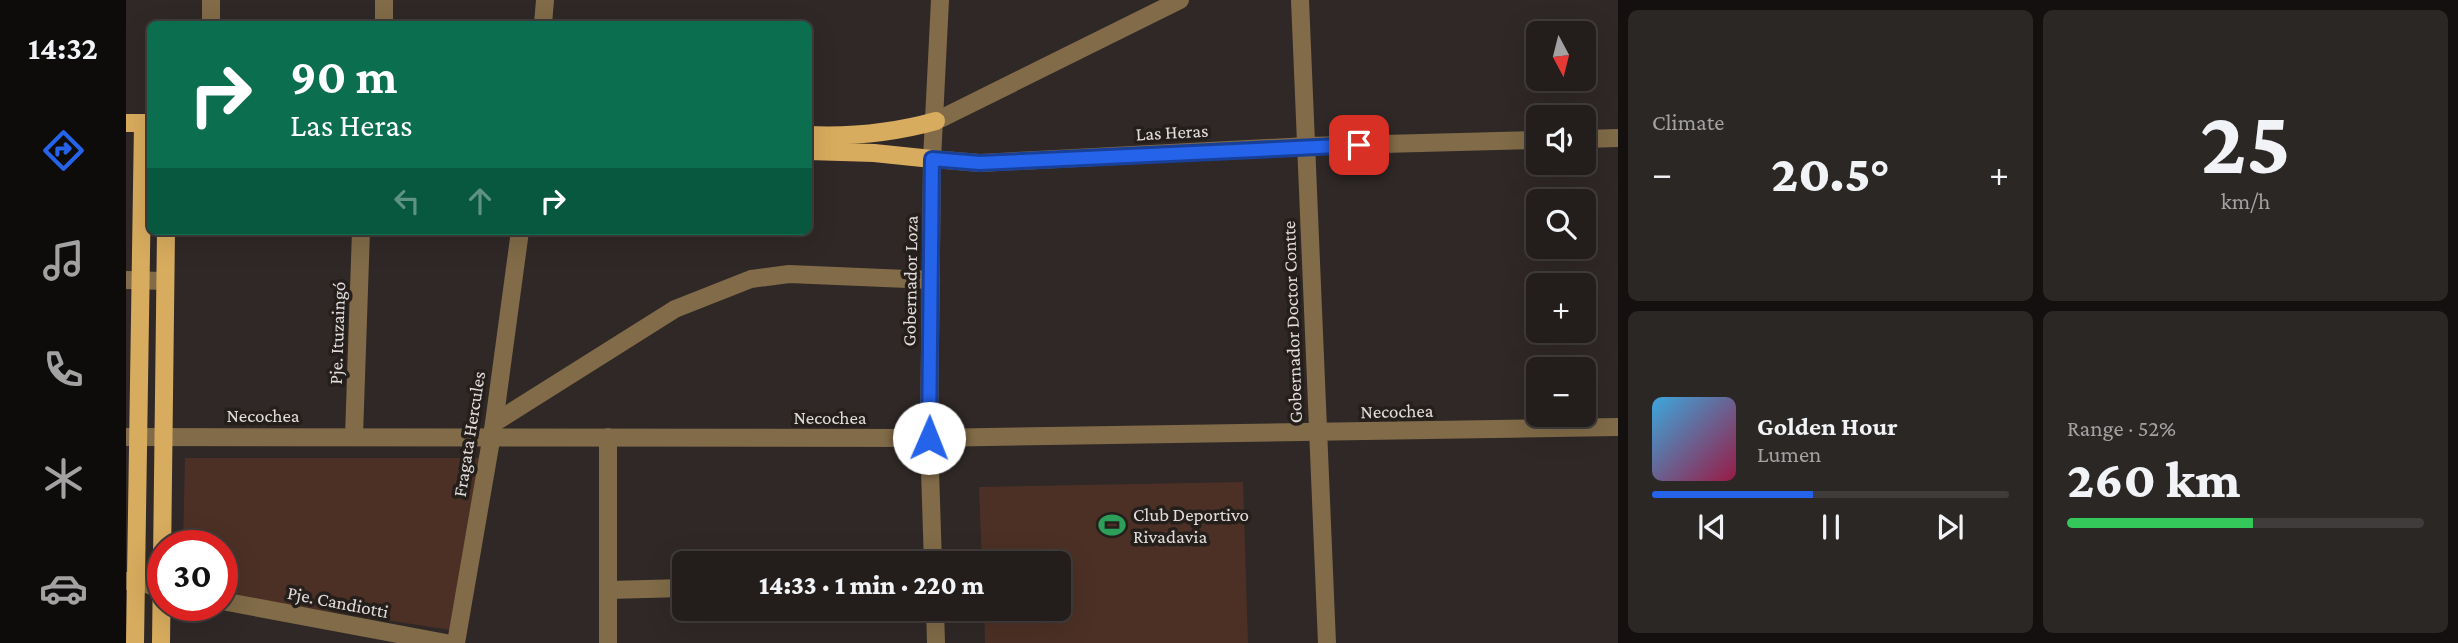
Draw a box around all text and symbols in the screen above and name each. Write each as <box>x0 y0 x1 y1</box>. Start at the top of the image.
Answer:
north arrow <box>1526 21 1596 91</box>
map controls <box>1526 21 1596 427</box>
text: 14:32 <box>28 30 98 66</box>
icon: right <box>175 49 266 140</box>
text: 90 m <box>290 49 397 104</box>
text: 25 <box>2200 91 2291 193</box>
button: sound <box>1526 105 1596 175</box>
text: Las Heras <box>290 107 413 143</box>
text: Climate <box>1652 109 1724 135</box>
pin <box>1329 115 1389 175</box>
street label: Las Heras <box>1135 120 1209 144</box>
icon: directions <box>39 126 88 175</box>
icon: arrive <box>1340 126 1378 164</box>
text: 20.5° <box>1771 144 1890 202</box>
text: − <box>1652 152 1672 194</box>
text: + <box>1989 152 2009 194</box>
icon: left <box>388 182 426 220</box>
icon: ahead <box>461 182 499 220</box>
icon: right <box>534 182 572 220</box>
text: km/h <box>2221 188 2270 214</box>
button: search <box>1526 189 1596 259</box>
street label: Gobernador Loza <box>898 215 922 347</box>
street label: Gobernador Doctor Contte <box>1278 220 1306 424</box>
icon: music <box>39 236 88 285</box>
button: + <box>1526 273 1596 343</box>
street label: Pje. Ituzaingó <box>325 281 350 385</box>
icon: phone <box>39 345 88 394</box>
button: − <box>1526 357 1596 427</box>
street label: Fragata Hercules <box>449 370 489 498</box>
street label: Necochea <box>1360 400 1434 422</box>
position arrow <box>892 401 966 475</box>
street label: Necochea <box>226 405 300 426</box>
street label: Necochea <box>793 407 867 428</box>
text: Golden Hour <box>1757 412 1898 441</box>
text: Range · 52% <box>2067 415 2176 441</box>
text: Lumen <box>1757 441 1821 467</box>
text: 260 km <box>2067 450 2240 508</box>
icon: climate <box>39 454 88 503</box>
place label: Club Deportivo Rivadavia <box>1133 504 1249 547</box>
icon: previous <box>1693 508 1731 546</box>
icon: pause <box>1812 508 1850 546</box>
icon: next <box>1931 508 1969 546</box>
sports icon: Club Deportivo Rivadavia <box>1097 510 1127 540</box>
speed limit sign: 30 <box>147 530 238 621</box>
icon: car <box>39 564 88 613</box>
text: 14:33 · 1 min · 220 m <box>759 571 984 600</box>
street label: Pje. Candiotti <box>286 582 390 623</box>

